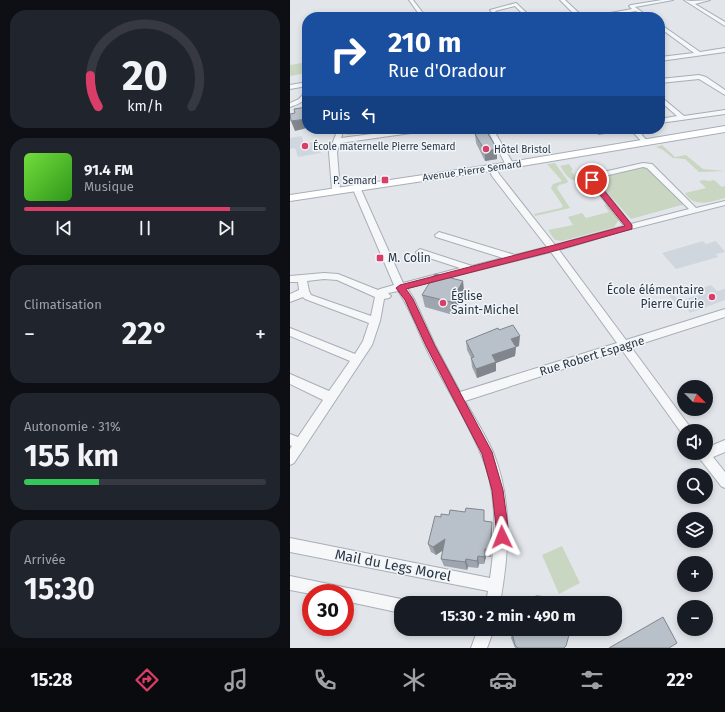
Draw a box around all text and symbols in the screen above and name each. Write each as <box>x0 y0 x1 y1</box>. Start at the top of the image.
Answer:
text: 210 m <box>388 26 462 59</box>
icon: right <box>322 28 374 80</box>
text: 20 <box>122 51 168 101</box>
text: Rue d'Oradour <box>388 60 506 82</box>
text: km/h <box>127 97 163 114</box>
icon: left <box>358 104 380 126</box>
text: Puis <box>322 106 350 124</box>
place label: École maternelle Pierre Semard <box>313 139 456 153</box>
marker: École maternelle Pierre Semard <box>300 141 310 151</box>
marker: Hôtel Bristol <box>481 144 491 154</box>
place label: Hôtel Bristol <box>494 144 551 156</box>
street label: Avenue Pierre Semard <box>422 158 522 184</box>
text: 91.4 FM <box>84 161 133 179</box>
pin <box>575 163 609 197</box>
icon: arrive <box>581 169 603 191</box>
place label: P. Semard <box>333 175 377 187</box>
marker: P. Semard <box>380 175 390 185</box>
text: Musique <box>84 179 134 194</box>
icon: previous <box>53 217 75 239</box>
icon: pause <box>134 217 156 239</box>
icon: next <box>215 217 237 239</box>
place label: M. Colin <box>388 251 431 265</box>
marker: M. Colin <box>375 253 385 263</box>
place label: École élémentaire Pierre Curie <box>607 282 704 311</box>
place label: Église Saint-Michel <box>451 288 519 317</box>
marker: École élémentaire Pierre Curie <box>707 292 717 302</box>
text: Climatisation <box>24 297 102 312</box>
marker: Église Saint-Michel <box>438 298 448 308</box>
text: 22° <box>122 316 168 352</box>
text: − <box>24 321 35 348</box>
text: + <box>255 321 266 348</box>
street label: Rue Robert Espagne <box>538 333 646 379</box>
north arrow <box>677 380 713 416</box>
map controls <box>677 380 713 636</box>
text: Autonomie · 31% <box>24 419 121 434</box>
button: sound <box>677 424 713 460</box>
text: 155 km <box>24 438 119 474</box>
button: search <box>677 468 713 504</box>
button: layers <box>677 512 713 548</box>
position arrow <box>481 516 523 558</box>
street label: Mail du Legs Morel <box>333 546 452 585</box>
text: Arrivée <box>24 552 66 567</box>
button: + <box>677 556 713 592</box>
text: 15:30 <box>24 571 95 607</box>
speed limit sign: 30 <box>302 584 354 636</box>
button: − <box>677 600 713 636</box>
text: 15:30 · 2 min · 490 m <box>440 607 576 625</box>
icon: directions <box>133 666 161 694</box>
icon: music <box>222 666 250 694</box>
icon: phone <box>311 666 339 694</box>
icon: climate <box>400 666 428 694</box>
icon: car <box>489 666 517 694</box>
icon: filters <box>578 666 606 694</box>
text: 15:28 <box>30 669 73 691</box>
text: 22° <box>667 669 695 691</box>

